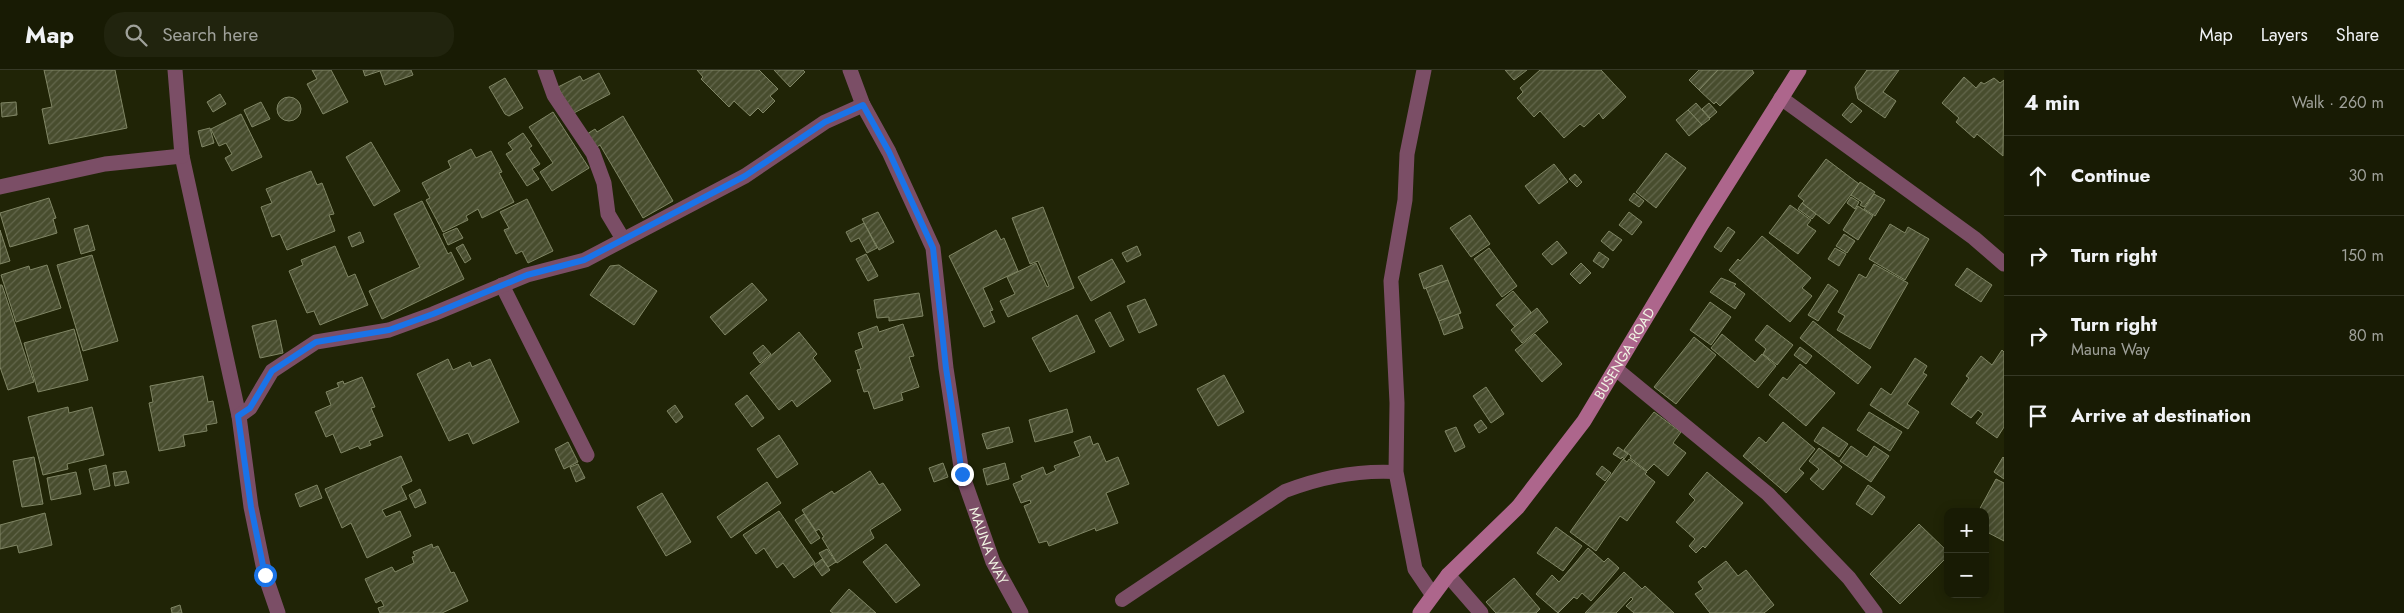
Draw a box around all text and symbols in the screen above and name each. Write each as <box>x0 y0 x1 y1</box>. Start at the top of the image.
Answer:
search box <box>104 12 454 57</box>
text: Map <box>25 17 74 52</box>
icon: search <box>122 21 150 49</box>
text: Search here <box>162 21 258 48</box>
text: Map <box>2199 22 2233 48</box>
text: Layers <box>2261 22 2308 48</box>
text: Share <box>2336 22 2379 48</box>
text: 4 min <box>2024 88 2080 118</box>
text: Walk · 260 m <box>2292 91 2384 114</box>
icon: ahead <box>2024 162 2052 190</box>
text: Continue <box>2071 162 2150 189</box>
text: 30 m <box>2348 164 2384 187</box>
icon: right <box>2024 242 2052 270</box>
text: Turn right <box>2071 242 2157 269</box>
text: 150 m <box>2341 244 2384 267</box>
street label: BUSENGA ROAD <box>1589 304 1660 403</box>
text: Turn right <box>2071 311 2157 338</box>
icon: right <box>2024 322 2052 350</box>
text: 80 m <box>2348 324 2384 347</box>
text: Mauna Way <box>2071 338 2150 361</box>
icon: arrive <box>2024 402 2052 430</box>
text: Arrive at destination <box>2071 402 2251 429</box>
route end <box>951 463 974 486</box>
street label: MAUNA WAY <box>964 504 1014 588</box>
map controls <box>1944 508 1989 598</box>
button: + <box>1944 508 1989 553</box>
button: − <box>1944 553 1989 598</box>
route start <box>254 564 277 587</box>

